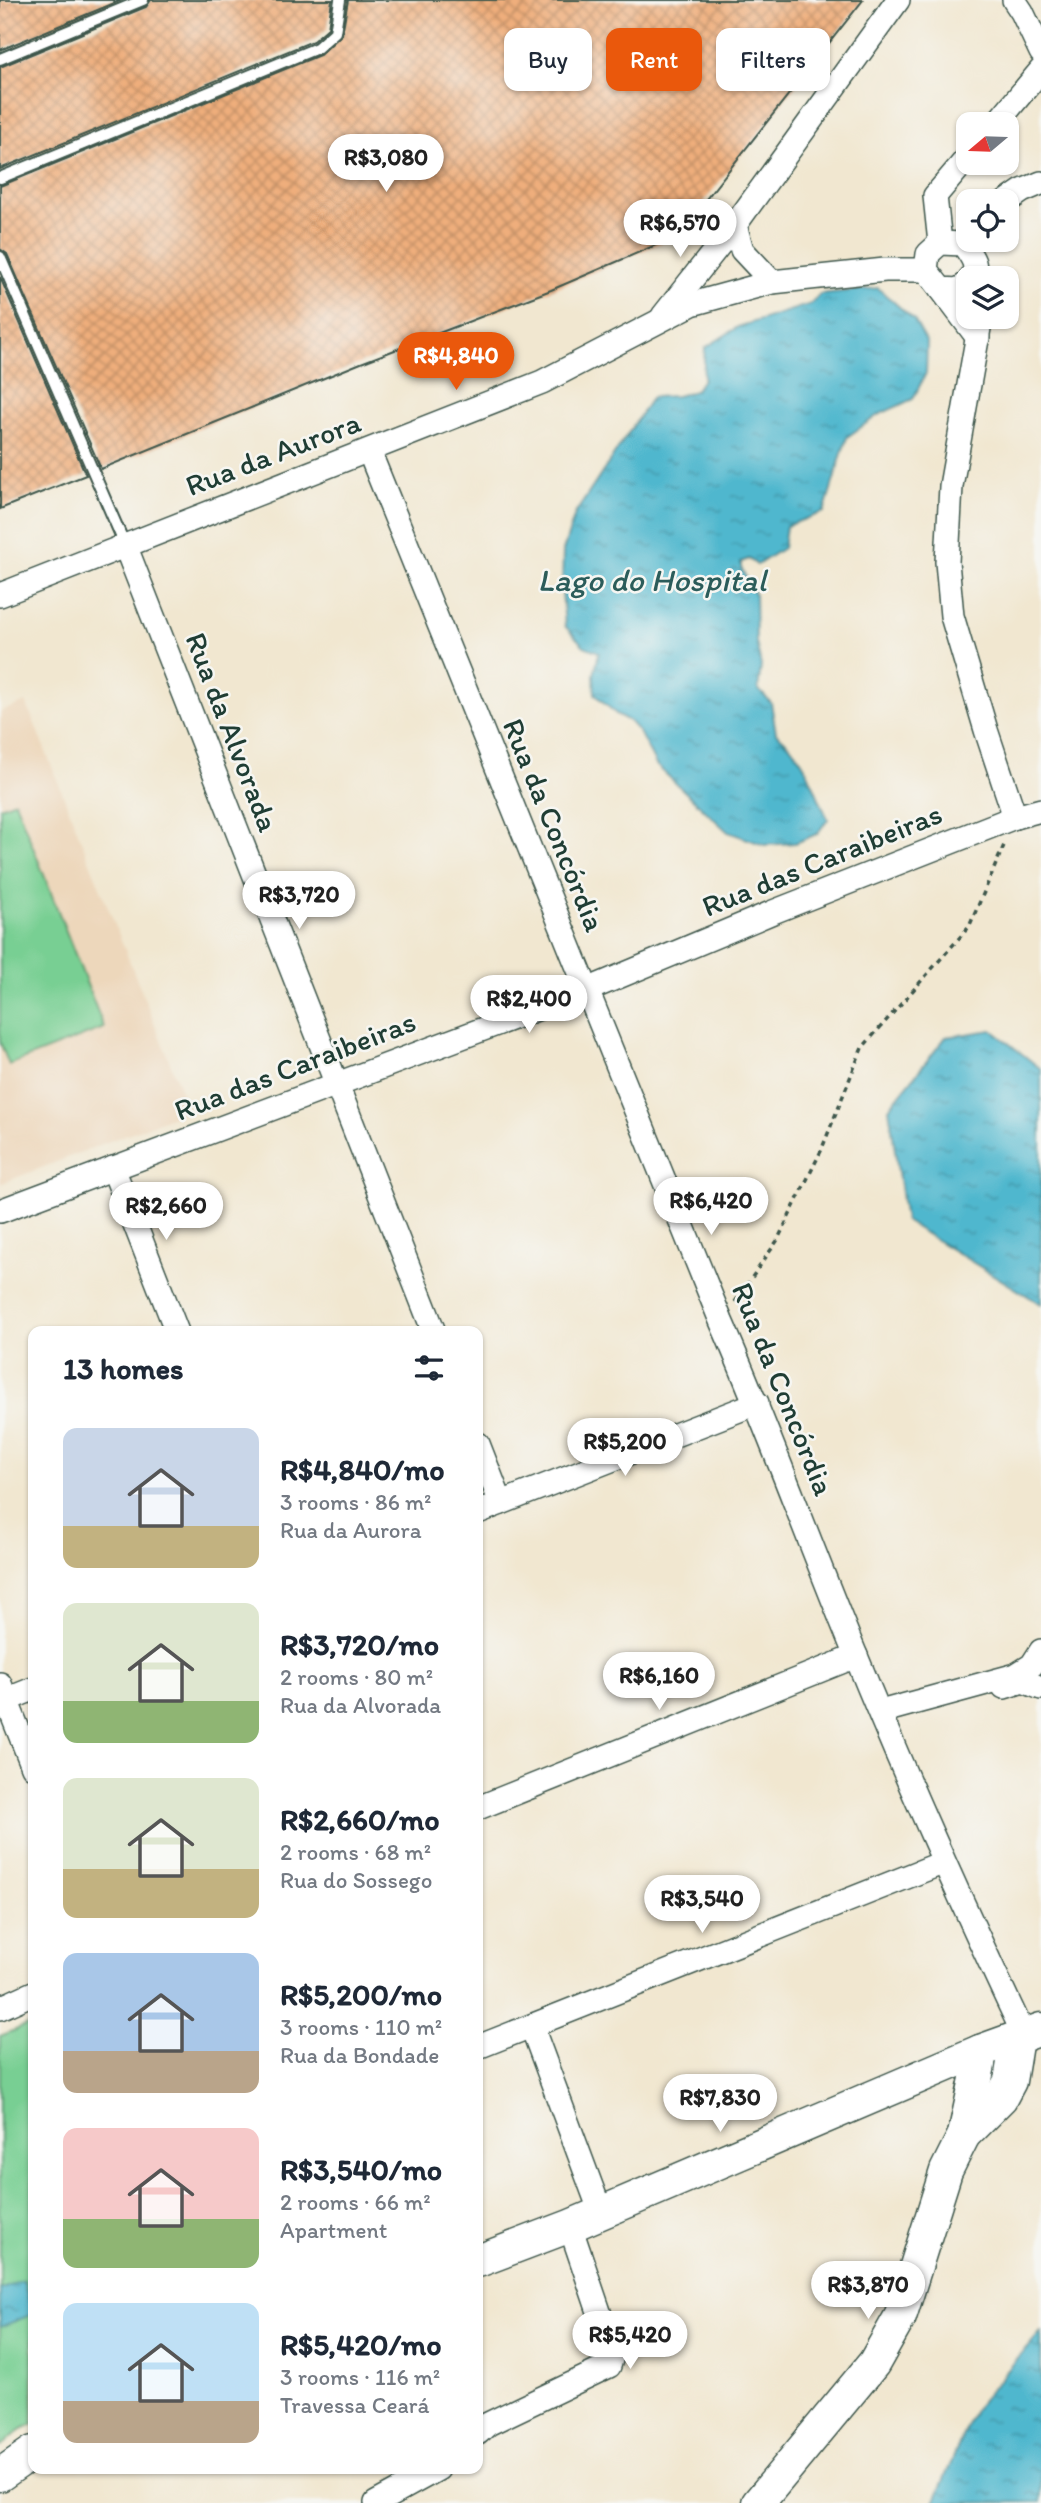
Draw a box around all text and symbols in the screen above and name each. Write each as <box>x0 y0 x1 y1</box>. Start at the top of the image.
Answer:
chip: Buy <box>504 28 592 91</box>
chip: Rent <box>606 28 702 91</box>
chip: Filters <box>716 28 830 91</box>
north arrow <box>956 112 1018 175</box>
map controls <box>956 112 1019 329</box>
pin: R$3,080 <box>321 134 451 194</box>
text: R$3,080 <box>344 143 428 171</box>
button: locate <box>956 189 1019 252</box>
pin: R$6,570 <box>615 200 745 259</box>
text: R$6,570 <box>640 208 720 236</box>
button: layers <box>956 266 1019 329</box>
pin: R$4,840 <box>391 332 521 392</box>
text: R$4,840 <box>413 341 499 369</box>
street label: Rua da Aurora <box>180 403 366 504</box>
water label: Lago do Hospital <box>538 561 768 599</box>
street label: Rua da Alvorada <box>178 627 288 837</box>
street label: Rua da Concórdia <box>495 713 614 937</box>
street label: Rua das Caraibeiras <box>696 795 947 925</box>
pin: R$3,720 <box>234 872 364 931</box>
text: R$3,720 <box>258 880 340 908</box>
pin: R$2,400 <box>464 976 594 1035</box>
text: R$2,400 <box>486 984 572 1012</box>
street label: Rua das Caraibeiras <box>169 1002 421 1129</box>
pin: R$6,420 <box>646 1178 776 1237</box>
pin: R$2,660 <box>101 1182 231 1242</box>
text: R$6,420 <box>669 1186 753 1214</box>
text: R$2,660 <box>125 1191 207 1219</box>
street label: Rua da Concórdia <box>724 1277 843 1501</box>
icon: filters <box>410 1349 448 1387</box>
text: 13 homes <box>63 1350 183 1387</box>
pin: R$5,200 <box>560 1418 690 1478</box>
text: R$5,200 <box>583 1427 667 1455</box>
text: R$4,840/mo <box>280 1451 445 1488</box>
icon: home <box>119 1456 203 1540</box>
text: 3 rooms · 86 m² <box>280 1488 432 1516</box>
text: Rua da Aurora <box>280 1516 422 1544</box>
text: R$3,720/mo <box>280 1626 439 1663</box>
icon: home <box>119 1631 203 1715</box>
pin: R$6,160 <box>594 1652 724 1712</box>
text: R$6,160 <box>619 1661 699 1689</box>
text: 2 rooms · 80 m² <box>280 1663 433 1691</box>
text: Rua da Alvorada <box>280 1691 441 1719</box>
text: R$2,660/mo <box>280 1801 440 1838</box>
icon: home <box>119 1806 203 1890</box>
text: 2 rooms · 68 m² <box>280 1838 431 1866</box>
text: Rua do Sossego <box>280 1866 432 1894</box>
pin: R$3,540 <box>637 1876 767 1935</box>
text: R$3,540 <box>660 1884 744 1912</box>
text: R$5,200/mo <box>280 1976 442 2013</box>
icon: home <box>119 1981 203 2065</box>
text: 3 rooms · 110 m² <box>280 2013 442 2041</box>
text: Rua da Bondade <box>280 2041 439 2069</box>
pin: R$7,830 <box>655 2074 785 2134</box>
text: R$7,830 <box>679 2083 761 2111</box>
text: R$3,540/mo <box>280 2151 442 2188</box>
icon: home <box>119 2156 203 2240</box>
text: 2 rooms · 66 m² <box>280 2188 431 2216</box>
text: Apartment <box>280 2216 387 2244</box>
pin: R$3,870 <box>803 2262 933 2321</box>
text: R$3,870 <box>827 2270 909 2298</box>
pin: R$5,420 <box>565 2312 695 2371</box>
text: R$5,420 <box>588 2320 672 2348</box>
text: R$5,420/mo <box>280 2326 442 2363</box>
icon: home <box>119 2331 203 2415</box>
text: 3 rooms · 116 m² <box>280 2363 440 2391</box>
text: Travessa Ceará <box>280 2391 429 2419</box>

